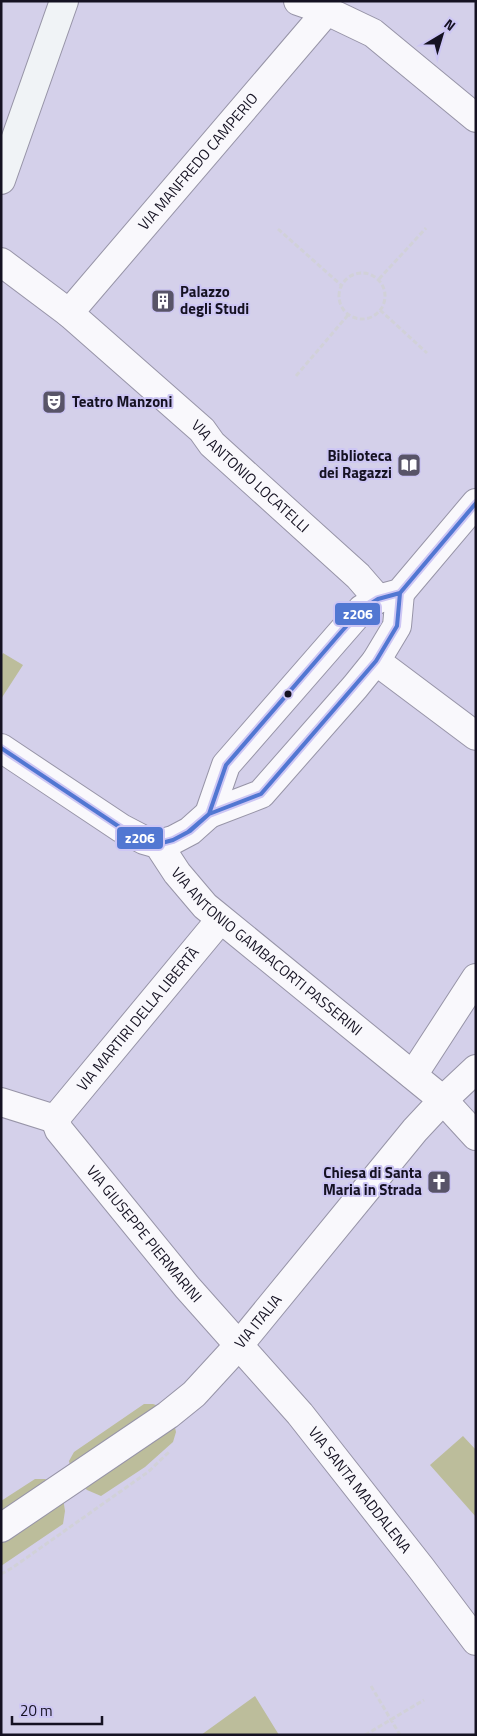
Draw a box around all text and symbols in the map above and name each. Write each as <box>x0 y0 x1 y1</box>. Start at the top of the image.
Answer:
north arrow <box>417 10 467 60</box>
text: N <box>440 13 461 36</box>
street label: VIA MANFREDO CAMPERIO <box>132 87 263 235</box>
place label: Palazzo degli Studi <box>180 280 249 320</box>
building icon: Palazzo degli Studi <box>150 288 176 314</box>
theatre icon: Teatro Manzoni <box>41 389 67 415</box>
place label: Teatro Manzoni <box>72 390 172 413</box>
street label: VIA ANTONIO LOCATELLI <box>186 414 315 538</box>
place label: Biblioteca dei Ragazzi <box>319 444 392 484</box>
library icon: Biblioteca dei Ragazzi <box>396 452 422 478</box>
line badge: z206 <box>334 602 381 626</box>
text: z206 <box>343 603 373 624</box>
unlabelled marker <box>283 689 293 699</box>
line badge: z206 <box>116 826 164 850</box>
text: z206 <box>125 827 155 848</box>
street label: VIA ANTONIO GAMBACORTI PASSERINI <box>166 862 368 1041</box>
street label: VIA MARTIRI DELLA LIBERTÀ <box>71 941 204 1096</box>
street label: VIA GIUSEPPE PIERMARINI <box>81 1160 208 1307</box>
place label: Chiesa di Santa Maria in Strada <box>323 1161 422 1201</box>
church icon: Chiesa di Santa Maria in Strada <box>426 1169 452 1195</box>
street label: VIA ITALIA <box>229 1289 287 1353</box>
street label: VIA SANTA MADDALENA <box>303 1422 417 1558</box>
scale bar <box>12 1694 102 1726</box>
text: 20 m <box>20 1699 53 1722</box>

